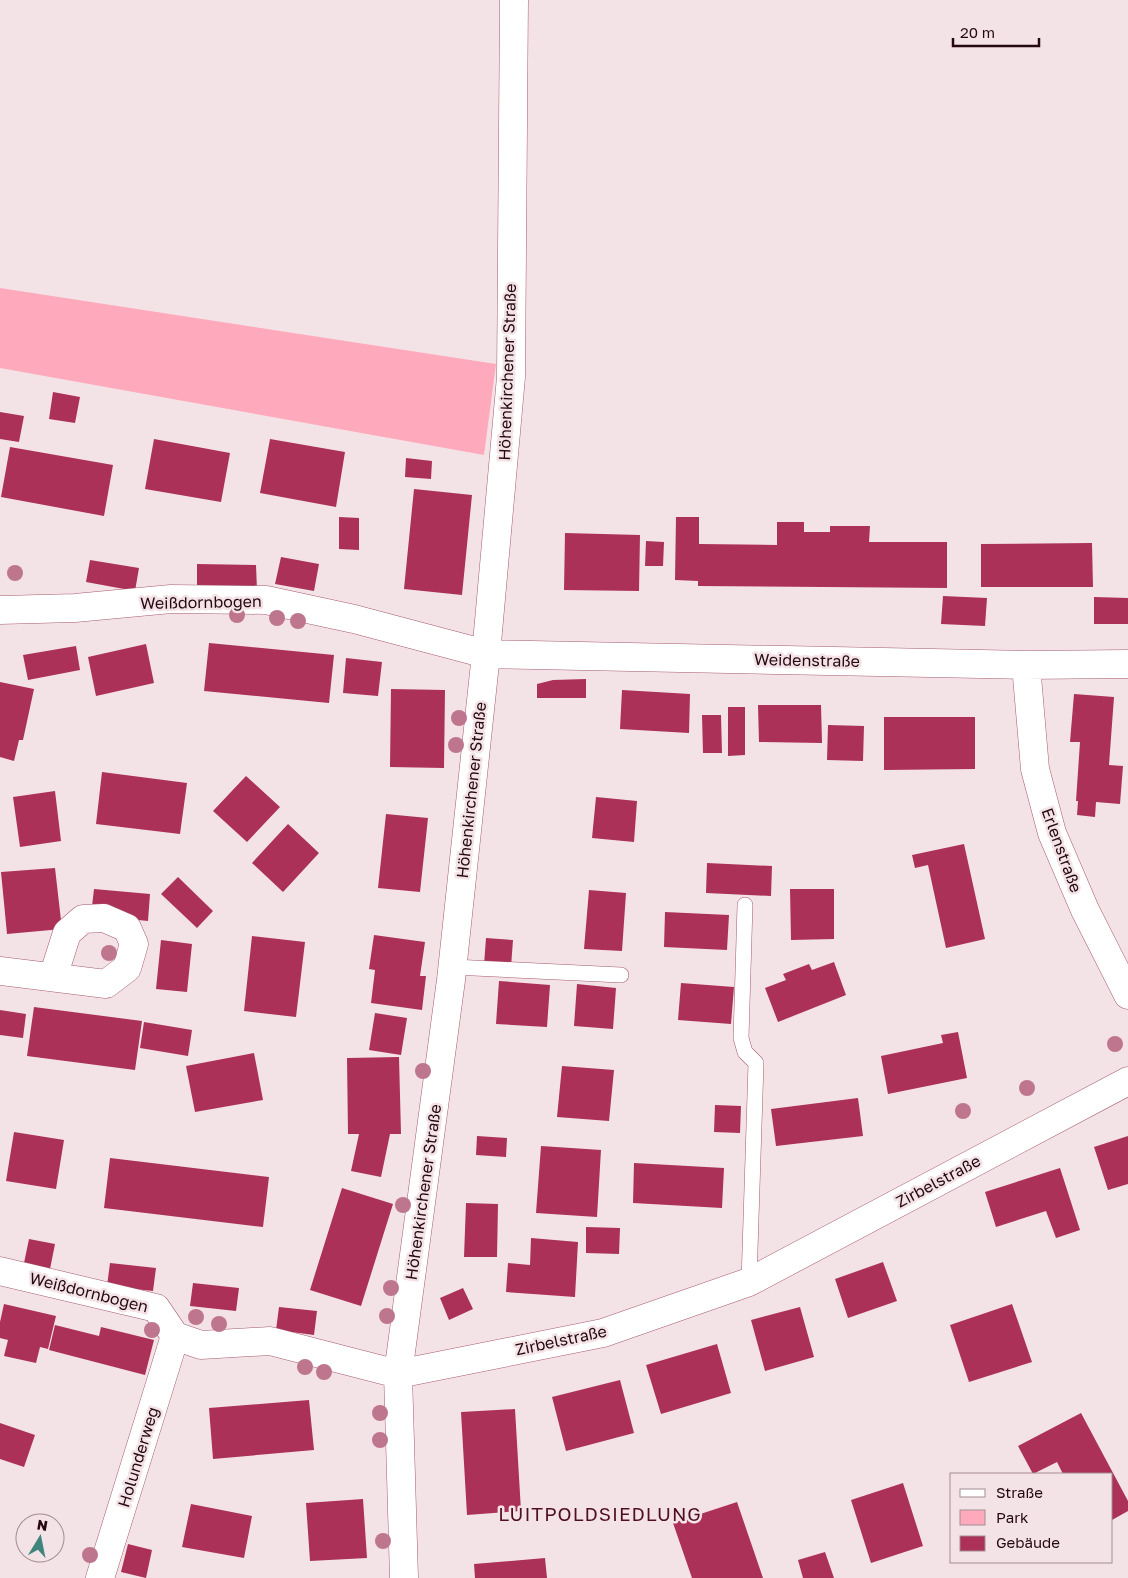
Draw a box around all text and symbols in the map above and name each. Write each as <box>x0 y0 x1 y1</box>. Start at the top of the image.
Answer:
scale bar <box>953 15 1039 47</box>
text: 20 m <box>960 23 995 41</box>
street label: Höhenkirchener Straße <box>494 283 520 461</box>
street label: Weißdornbogen <box>140 591 262 613</box>
street label: Weidenstraße <box>754 649 860 671</box>
street label: Höhenkirchener Straße <box>452 701 490 879</box>
street label: Erlenstraße <box>1037 805 1087 895</box>
street label: Höhenkirchener Straße <box>401 1103 445 1281</box>
street label: Zirbelstraße <box>892 1150 984 1212</box>
street label: Weißdornbogen <box>28 1268 150 1316</box>
street label: Zirbelstraße <box>513 1321 609 1359</box>
street label: Holunderweg <box>113 1404 163 1510</box>
legend <box>950 1473 1113 1563</box>
text: Straße <box>996 1483 1043 1501</box>
district label: LUITPOLDSIEDLUNG <box>498 1502 702 1525</box>
text: Park <box>996 1508 1029 1526</box>
north arrow <box>15 1513 65 1563</box>
text: N <box>36 1515 49 1534</box>
text: Gebäude <box>996 1533 1060 1551</box>

